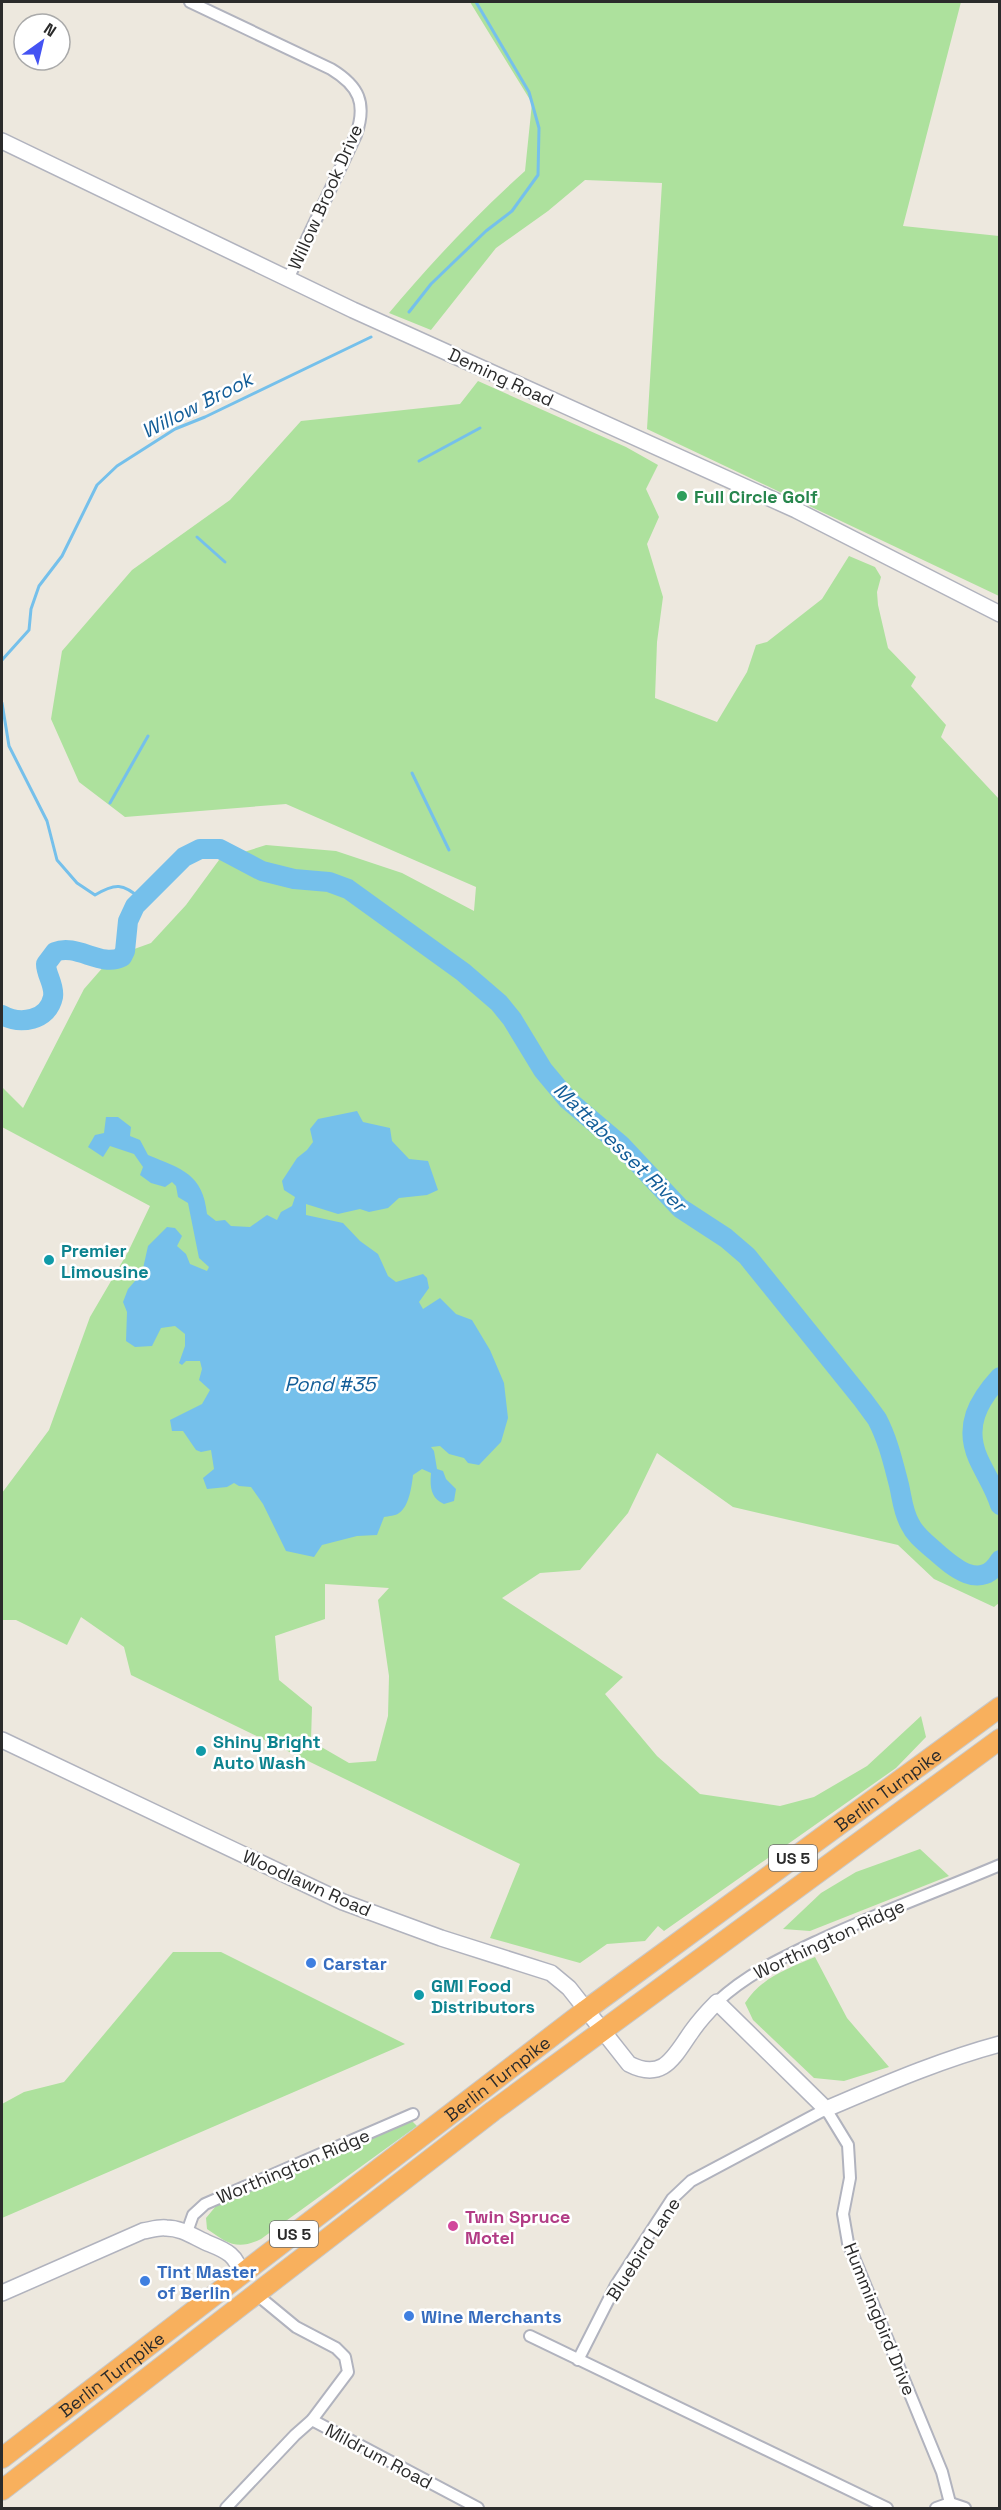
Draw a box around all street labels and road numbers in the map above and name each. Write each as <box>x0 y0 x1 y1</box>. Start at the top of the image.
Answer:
street label: Willow Brook Drive <box>283 121 367 273</box>
street label: Deming Road <box>445 343 557 411</box>
street label: Berlin Turnpike <box>830 1742 946 1836</box>
street label: Woodlawn Road <box>239 1844 375 1922</box>
road number: US 5 <box>769 1845 817 1871</box>
street label: Worthington Ridge <box>750 1894 908 1984</box>
street label: Berlin Turnpike <box>440 2030 555 2126</box>
street label: Worthington Ridge <box>213 2123 373 2209</box>
street label: Bluebird Lane <box>601 2193 685 2305</box>
road number: US 5 <box>270 2221 318 2247</box>
street label: Hummingbird Drive <box>839 2239 921 2399</box>
street label: Berlin Turnpike <box>54 2326 169 2422</box>
street label: Mildrum Road <box>321 2418 437 2494</box>

